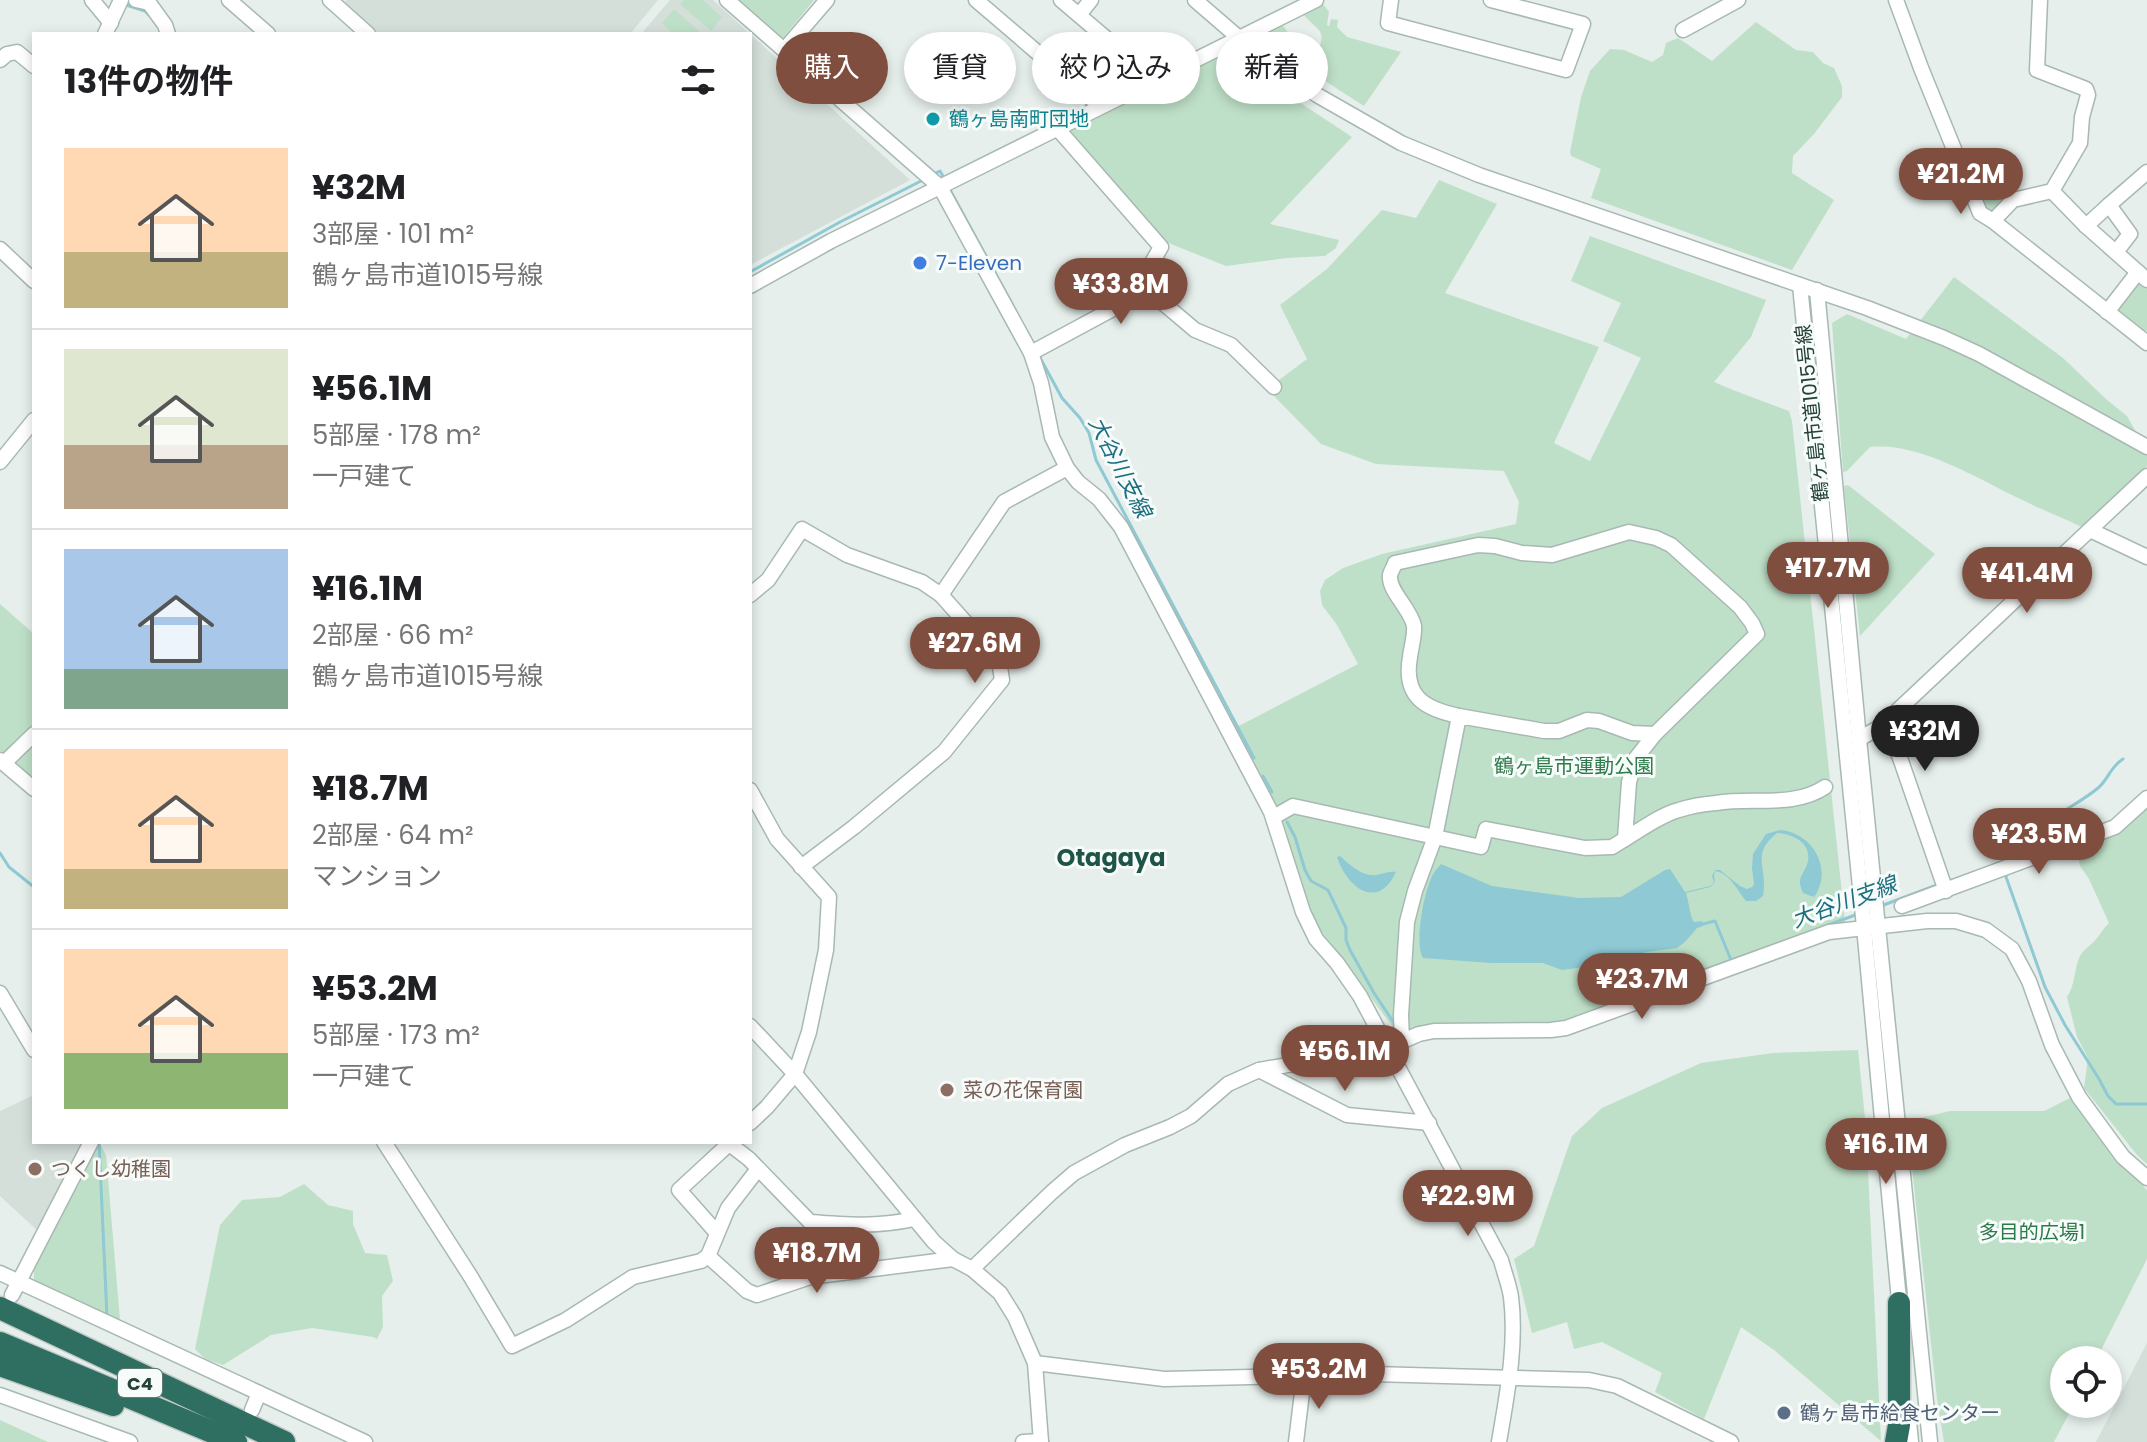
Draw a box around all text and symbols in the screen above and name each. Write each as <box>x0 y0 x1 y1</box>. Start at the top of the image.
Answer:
chip: 購入 <box>776 32 888 104</box>
chip: 賃貸 <box>904 32 1016 104</box>
chip: 絞り込み <box>1032 32 1200 104</box>
chip: 新着 <box>1216 32 1328 104</box>
text: 13件の物件 <box>64 57 233 105</box>
icon: filters <box>676 58 720 102</box>
place label: 鶴ヶ島南町団地 <box>949 105 1089 133</box>
marker: 鶴ヶ島南町団地 <box>924 110 942 128</box>
pin: ¥21.2M <box>1896 148 2026 216</box>
text: ¥21.2M <box>1917 156 2005 192</box>
text: ¥32M <box>312 163 406 211</box>
icon: home <box>128 180 224 276</box>
text: 3部屋 · 101 m² <box>312 216 474 252</box>
place label: 7-Eleven <box>936 249 1022 277</box>
marker: 7-Eleven <box>911 254 929 272</box>
text: 鶴ヶ島市道1015号線 <box>312 257 543 293</box>
pin: ¥33.8M <box>1056 258 1186 326</box>
text: ¥33.8M <box>1073 266 1169 302</box>
street label: 鶴ヶ島市道1015号線 <box>1789 323 1835 503</box>
text: ¥56.1M <box>312 364 432 412</box>
icon: home <box>128 381 224 477</box>
water label: 大谷川支線 <box>1081 411 1160 526</box>
text: 5部屋 · 178 m² <box>312 417 481 453</box>
text: 一戸建て <box>312 458 416 494</box>
pin: ¥17.7M <box>1763 542 1893 610</box>
pin: ¥41.4M <box>1962 547 2092 615</box>
text: ¥17.7M <box>1785 550 1871 586</box>
text: ¥41.4M <box>1980 555 2074 591</box>
text: ¥16.1M <box>312 564 423 612</box>
icon: home <box>128 581 224 677</box>
text: 2部屋 · 66 m² <box>312 617 474 653</box>
pin: ¥27.6M <box>910 617 1040 685</box>
text: ¥27.6M <box>928 625 1022 661</box>
text: 鶴ヶ島市道1015号線 <box>312 658 543 694</box>
pin: ¥32M <box>1878 705 1972 773</box>
text: ¥32M <box>1889 713 1961 749</box>
park label: 鶴ヶ島市運動公園 <box>1494 752 1654 780</box>
text: ¥18.7M <box>312 764 429 812</box>
icon: home <box>128 781 224 877</box>
pin: ¥23.5M <box>1974 808 2104 876</box>
text: ¥23.5M <box>1991 816 2087 852</box>
text: 2部屋 · 64 m² <box>312 817 474 853</box>
district label: Otagaya <box>1057 841 1165 874</box>
text: マンション <box>312 858 442 894</box>
water label: 大谷川支線 <box>1787 868 1904 935</box>
pin: ¥23.7M <box>1577 953 1707 1021</box>
text: ¥23.7M <box>1595 961 1689 997</box>
text: ¥53.2M <box>312 964 438 1012</box>
icon: home <box>128 981 224 1077</box>
text: 5部屋 · 173 m² <box>312 1017 480 1053</box>
pin: ¥56.1M <box>1280 1025 1410 1093</box>
text: ¥56.1M <box>1299 1033 1391 1069</box>
text: 一戸建て <box>312 1058 416 1094</box>
place label: 菜の花保育園 <box>963 1076 1083 1104</box>
marker: 菜の花保育園 <box>938 1081 956 1099</box>
pin: ¥16.1M <box>1821 1118 1951 1186</box>
text: ¥16.1M <box>1844 1126 1928 1162</box>
place label: つくし幼稚園 <box>51 1155 171 1183</box>
marker: つくし幼稚園 <box>26 1160 44 1178</box>
pin: ¥22.9M <box>1403 1170 1533 1238</box>
text: ¥22.9M <box>1421 1178 1515 1214</box>
park label: 多目的広場1 <box>1979 1218 2085 1246</box>
pin: ¥18.7M <box>752 1227 882 1295</box>
text: ¥18.7M <box>772 1235 862 1271</box>
pin: ¥53.2M <box>1254 1343 1384 1411</box>
map controls <box>2050 1346 2122 1418</box>
button: locate <box>2050 1346 2122 1418</box>
text: ¥53.2M <box>1271 1351 1367 1387</box>
road number: C4 <box>118 1369 162 1397</box>
place label: 鶴ヶ島市給食センター <box>1800 1399 2000 1427</box>
marker: 鶴ヶ島市給食センター <box>1775 1404 1793 1422</box>

